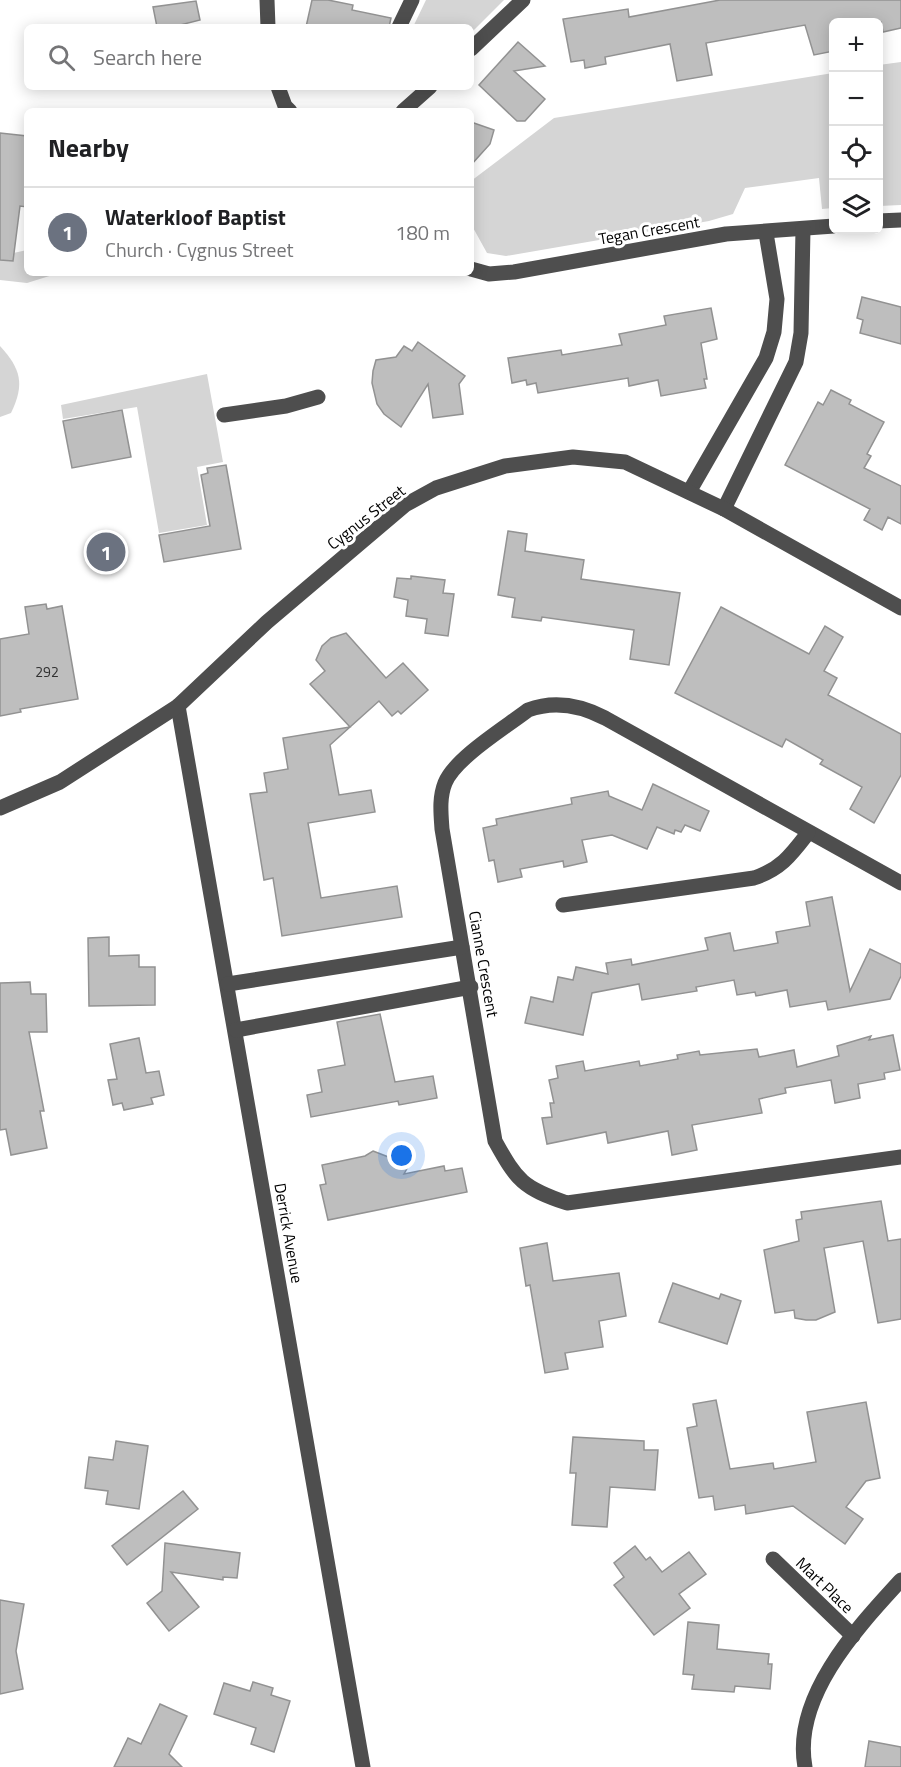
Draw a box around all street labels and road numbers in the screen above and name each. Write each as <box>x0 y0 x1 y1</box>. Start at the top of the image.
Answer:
street label: Tegan Crescent <box>597 209 702 251</box>
street label: Cygnus Street <box>322 479 411 555</box>
street label: Cianne Crescent <box>463 909 505 1019</box>
street label: Derrick Avenue <box>268 1181 310 1285</box>
street label: Mart Place <box>791 1551 859 1619</box>

